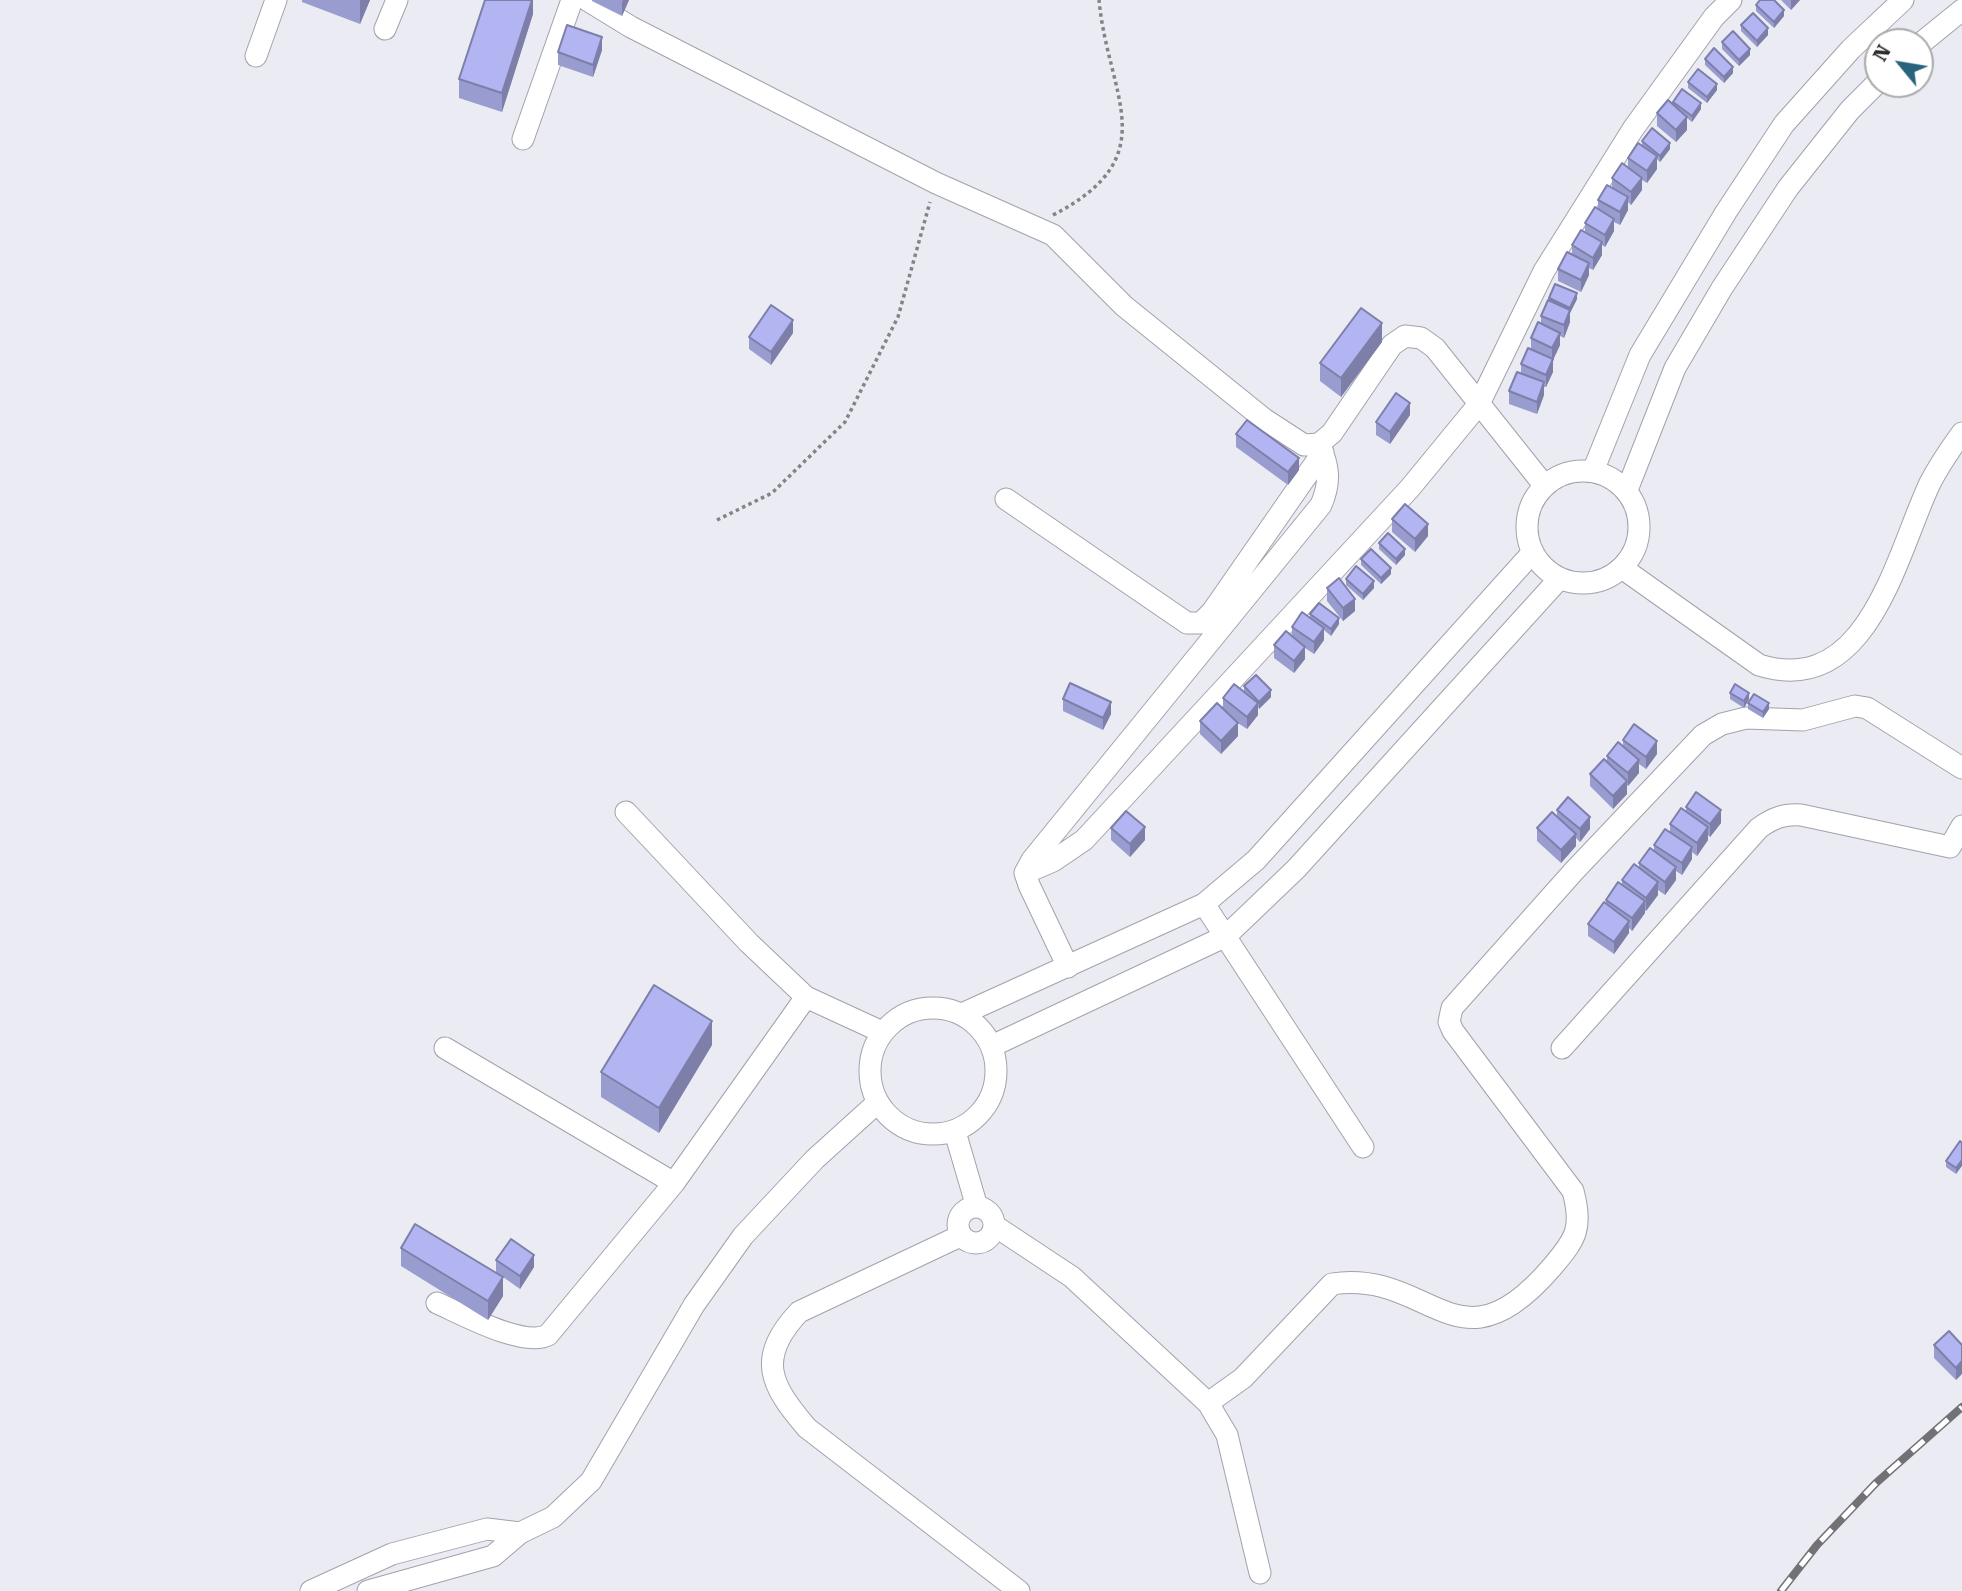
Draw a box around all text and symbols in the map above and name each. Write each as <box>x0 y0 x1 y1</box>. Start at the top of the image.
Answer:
north arrow <box>1864 28 1934 98</box>
text: N <box>1868 41 1896 65</box>

